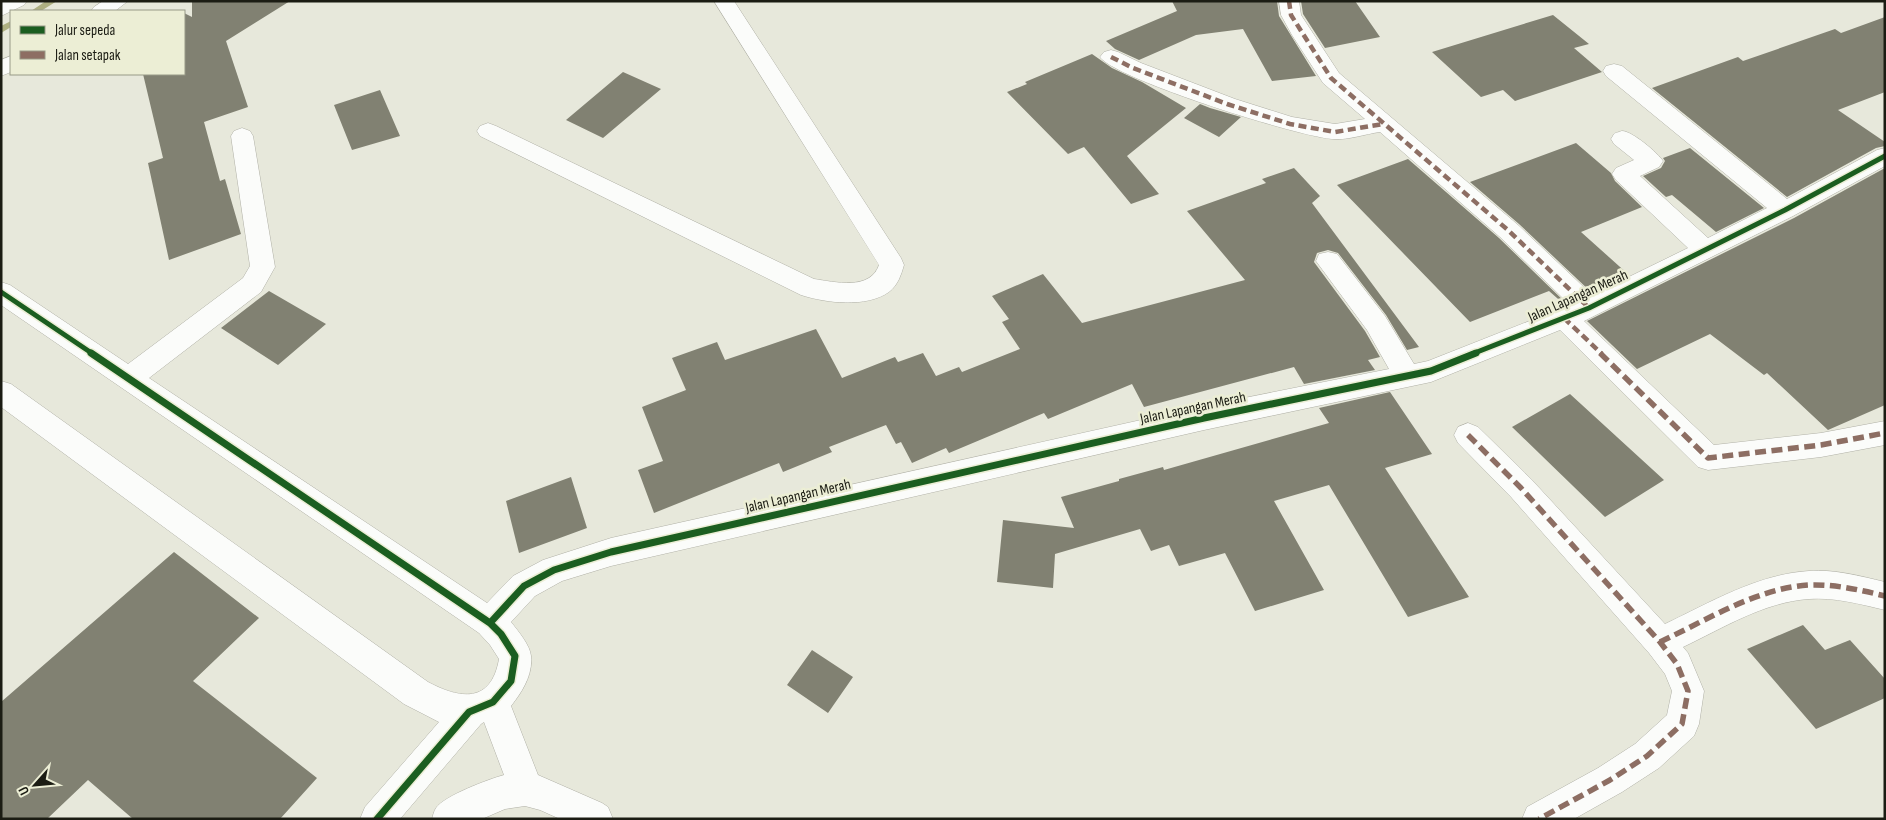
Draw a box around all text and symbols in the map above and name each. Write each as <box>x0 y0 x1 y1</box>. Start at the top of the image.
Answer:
legend <box>10 10 185 75</box>
text: Jalur sepeda <box>54 21 116 40</box>
text: Jalan setapak <box>54 46 121 65</box>
street label: Jalan Lapangan Merah <box>1524 265 1631 327</box>
street label: Jalan Lapangan Merah <box>1137 388 1248 429</box>
street label: Jalan Lapangan Merah <box>743 475 853 518</box>
north arrow <box>10 760 60 810</box>
text: U <box>15 784 33 798</box>

